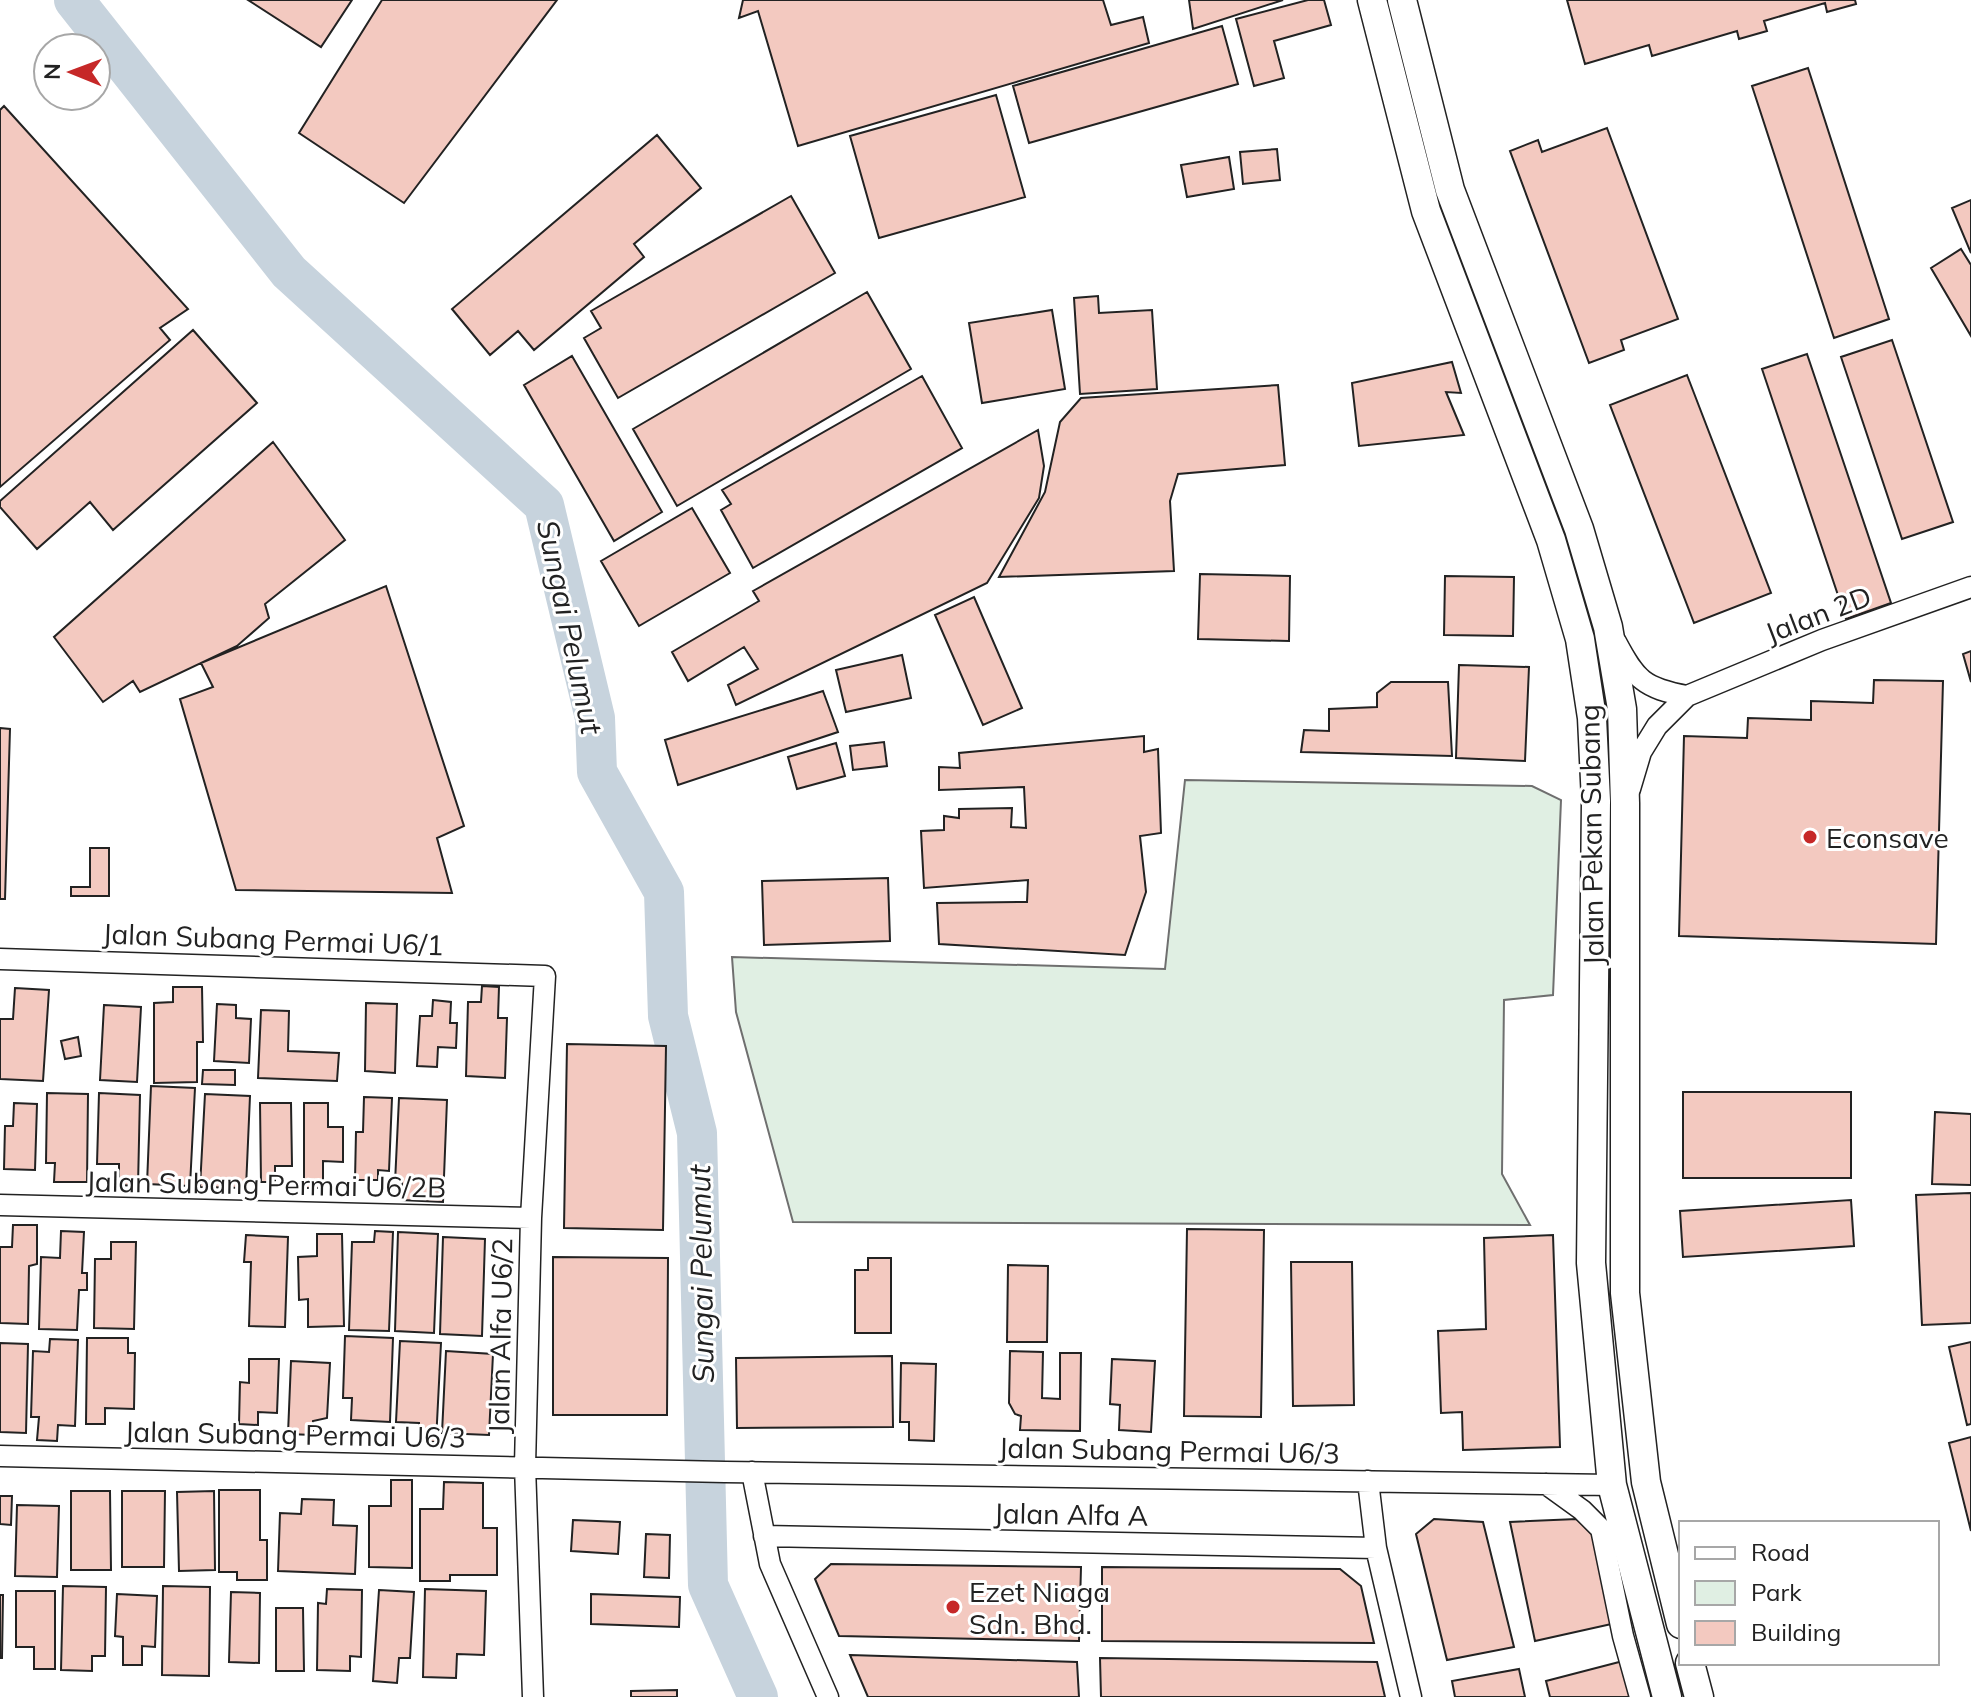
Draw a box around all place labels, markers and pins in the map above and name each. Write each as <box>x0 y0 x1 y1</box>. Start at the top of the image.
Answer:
place label: Econsave <box>1826 820 1949 855</box>
marker: Econsave <box>1801 828 1819 846</box>
place label: Ezet Niaga Sdn. Bhd. <box>969 1574 1110 1641</box>
marker: Ezet Niaga Sdn. Bhd. <box>944 1598 962 1616</box>

